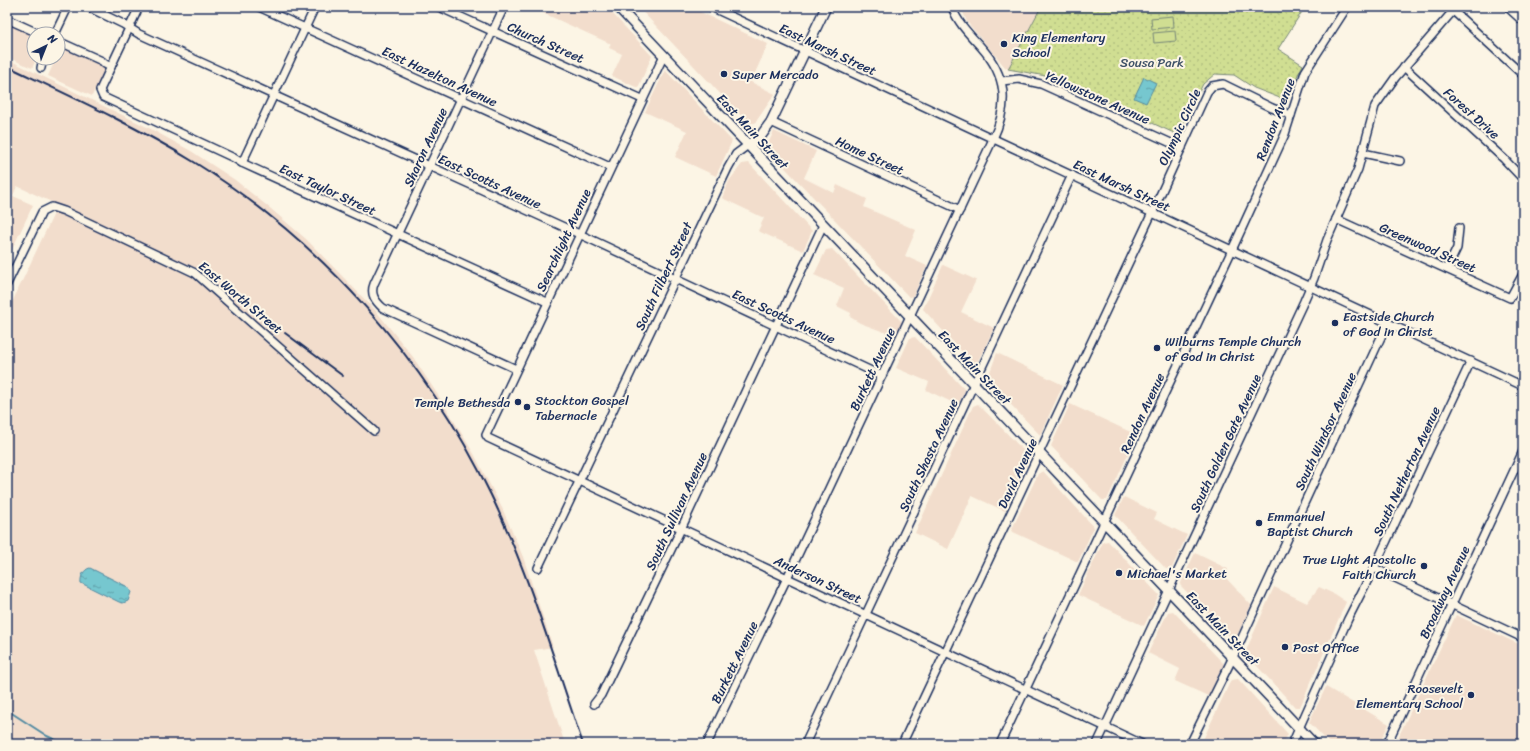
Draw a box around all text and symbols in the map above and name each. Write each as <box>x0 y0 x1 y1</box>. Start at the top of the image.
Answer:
street label: Church Street <box>504 15 588 70</box>
street label: East Marsh Street <box>775 17 881 82</box>
north arrow <box>26 26 66 66</box>
place label: King Elementary School <box>1012 26 1105 64</box>
text: N <box>42 29 62 49</box>
marker: King Elementary School <box>999 39 1009 49</box>
street label: East Hazelton Avenue <box>378 40 502 113</box>
park label: Sousa Park <box>1120 51 1184 74</box>
place label: Super Mercado <box>732 63 819 86</box>
street label: Yellowstone Avenue <box>1042 64 1154 131</box>
marker: Super Mercado <box>719 69 729 79</box>
street label: Rendon Avenue <box>1249 74 1302 164</box>
street label: Forest Drive <box>1438 81 1505 145</box>
street label: Olympic Circle <box>1152 85 1207 170</box>
street label: East Main Street <box>711 88 795 175</box>
street label: Sharon Avenue <box>397 103 454 191</box>
street label: Home Street <box>832 129 908 182</box>
street label: East Scotts Avenue <box>434 147 546 216</box>
street label: East Marsh Street <box>1069 153 1175 218</box>
street label: East Taylor Street <box>276 157 380 222</box>
street label: Searchlight Avenue <box>530 185 597 295</box>
street label: Greenwood Street <box>1376 216 1480 279</box>
street label: South Filbert Street <box>628 217 699 334</box>
street label: East Worth Street <box>193 255 288 340</box>
street label: East Scotts Avenue <box>728 282 840 351</box>
place label: Eastside Church of God in Christ <box>1343 305 1435 343</box>
marker: Eastside Church of God in Christ <box>1330 318 1340 328</box>
street label: Burkett Avenue <box>843 323 902 415</box>
street label: East Main Street <box>932 324 1017 411</box>
place label: Wilburns Temple Church of God in Christ <box>1165 330 1302 368</box>
marker: Wilburns Temple Church of God in Christ <box>1152 343 1162 353</box>
street label: South Windsor Avenue <box>1288 368 1363 494</box>
street label: Rendon Avenue <box>1114 369 1171 457</box>
street label: South Golden Gate Avenue <box>1183 370 1268 516</box>
place label: Stockton Gospel Tabernacle <box>535 389 629 427</box>
place label: Temple Bethesda <box>414 391 510 414</box>
street label: South Shasta Avenue <box>892 395 965 516</box>
marker: Temple Bethesda <box>513 397 523 407</box>
marker: Stockton Gospel Tabernacle <box>522 402 532 412</box>
street label: South Netherton Avenue <box>1366 402 1447 540</box>
street label: David Avenue <box>991 434 1044 512</box>
street label: South Sullivan Avenue <box>639 448 714 574</box>
place label: Emmanuel Baptist Church <box>1267 505 1353 543</box>
marker: Emmanuel Baptist Church <box>1254 518 1264 528</box>
street label: Broadway Avenue <box>1413 542 1476 643</box>
place label: True Light Apostolic Faith Church <box>1302 548 1417 586</box>
street label: Anderson Street <box>769 549 866 610</box>
marker: True Light Apostolic Faith Church <box>1419 561 1429 571</box>
place label: Michael's Market <box>1127 562 1227 585</box>
marker: Michael's Market <box>1114 568 1124 578</box>
street label: East Main Street <box>1180 585 1265 672</box>
street label: Burkett Avenue <box>704 617 765 708</box>
place label: Post Office <box>1293 636 1360 659</box>
marker: Post Office <box>1280 642 1290 652</box>
place label: Roosevelt Elementary School <box>1356 677 1463 715</box>
marker: Roosevelt Elementary School <box>1466 690 1476 700</box>

